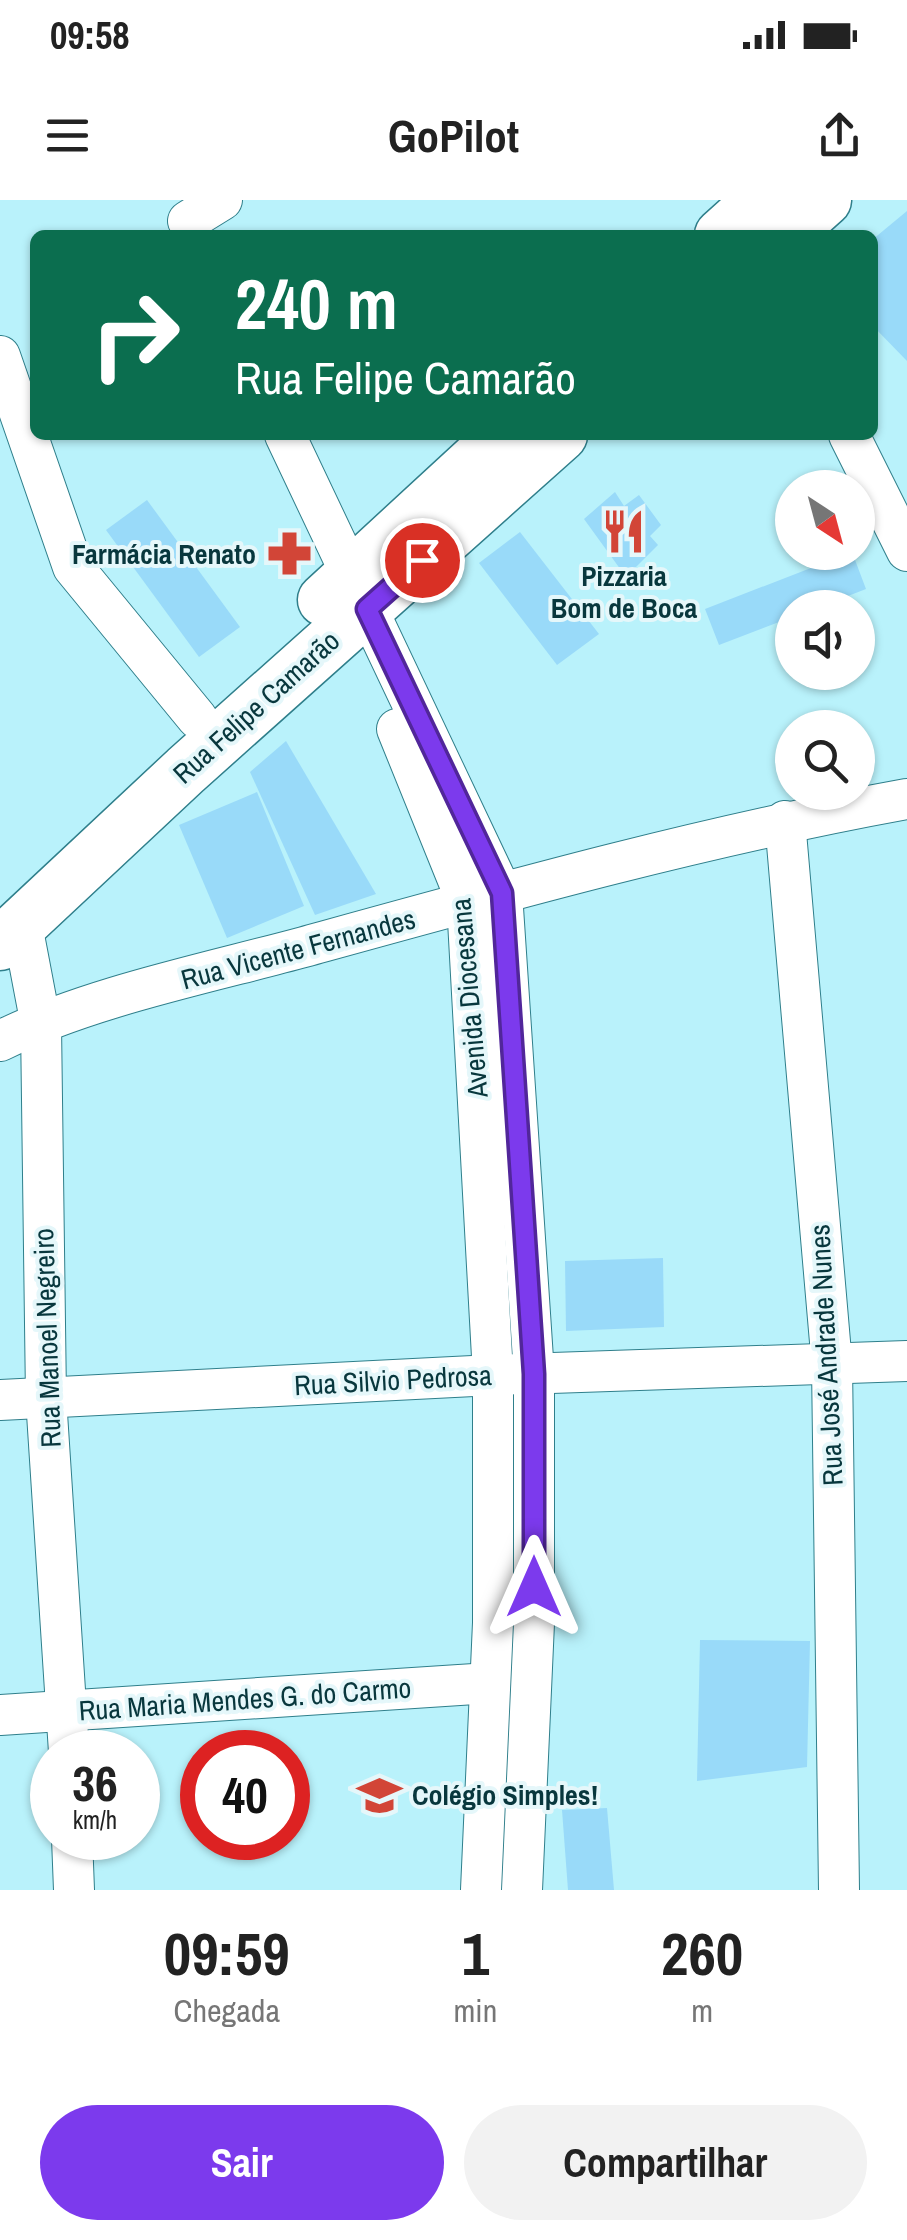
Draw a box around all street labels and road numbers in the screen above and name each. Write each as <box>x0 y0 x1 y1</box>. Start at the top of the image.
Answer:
street label: Rua Felipe Camarão <box>165 622 347 792</box>
street label: Avenida Diocesana <box>441 896 497 1100</box>
street label: Rua Vicente Fernandes <box>177 899 419 999</box>
street label: Rua José Andrade Nunes <box>800 1223 852 1487</box>
street label: Rua Manoel Negreiro <box>24 1228 70 1448</box>
street label: Rua Silvio Pedrosa <box>293 1356 493 1404</box>
street label: Rua Maria Mendes G. do Carmo <box>78 1668 412 1730</box>

